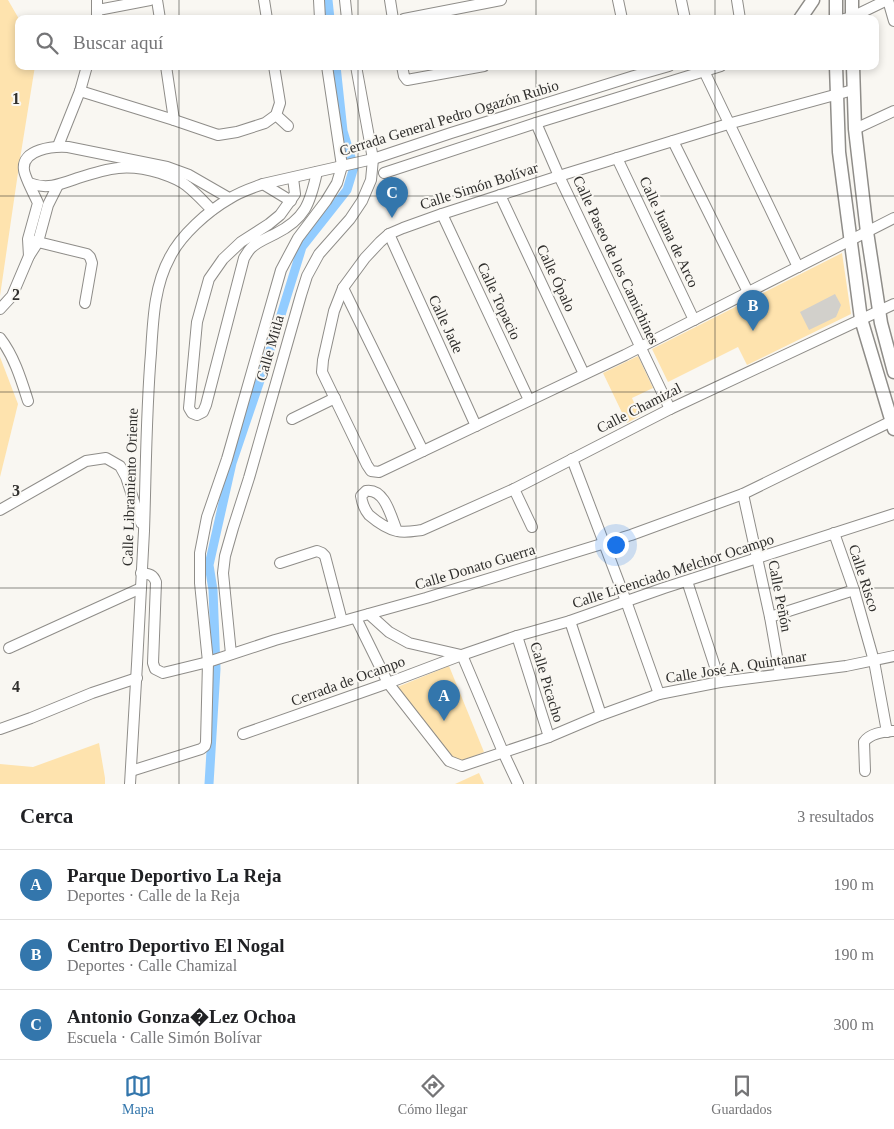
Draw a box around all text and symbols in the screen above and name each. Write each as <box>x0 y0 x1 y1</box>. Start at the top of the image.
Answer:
search box <box>15 15 879 70</box>
icon: search <box>33 29 61 57</box>
text: Buscar aquí <box>73 32 163 53</box>
street label: Cerrada General Pedro Ogazón Rubio <box>338 77 560 159</box>
text: 1 <box>12 90 20 107</box>
street label: Calle Simón Bolívar <box>418 159 540 213</box>
street label: Calle Paseo de los Camichines <box>570 173 662 347</box>
street label: Calle Juana de Arco <box>636 174 702 290</box>
pin: C <box>376 177 408 218</box>
street label: Calle Ópalo <box>534 242 578 314</box>
street label: Calle Topacio <box>474 260 524 342</box>
text: 2 <box>12 286 20 303</box>
pin: B <box>737 290 769 331</box>
street label: Calle Jade <box>426 292 467 356</box>
street label: Calle Mitla <box>253 313 287 383</box>
street label: Calle Chamizal <box>594 380 684 436</box>
street label: Calle Libramiento Oriente <box>119 407 141 566</box>
text: 3 <box>12 482 20 499</box>
street label: Calle Licenciado Melchor Ocampo <box>570 531 776 611</box>
your location <box>603 532 629 558</box>
street label: Calle Donato Guerra <box>413 541 537 593</box>
street label: Calle Risco <box>846 542 882 614</box>
street label: Calle Peñón <box>765 559 795 634</box>
street label: Calle Picacho <box>527 640 567 724</box>
street label: Calle José A. Quintanar <box>664 648 808 686</box>
street label: Cerrada de Ocampo <box>289 653 407 709</box>
text: 4 <box>12 678 20 695</box>
pin: A <box>428 680 460 721</box>
text: Cerca <box>20 804 73 828</box>
text: 3 resultados <box>797 808 874 825</box>
text: Parque Deportivo La Reja <box>67 865 281 886</box>
text: A <box>30 876 42 893</box>
text: 190 m <box>834 876 874 893</box>
text: Deportes · Calle de la Reja <box>67 887 240 904</box>
text: Centro Deportivo El Nogal <box>67 935 285 956</box>
text: B <box>31 946 41 963</box>
text: 190 m <box>834 946 874 963</box>
text: Deportes · Calle Chamizal <box>67 957 237 974</box>
text: Antonio Gonza�Lez Ochoa <box>67 1006 296 1027</box>
text: C <box>30 1016 42 1033</box>
text: 300 m <box>834 1016 874 1033</box>
text: Escuela · Calle Simón Bolívar <box>67 1029 262 1046</box>
tab: Mapa <box>122 1072 154 1118</box>
tab: Cómo llegar <box>398 1072 467 1118</box>
tab: Guardados <box>711 1072 772 1118</box>

